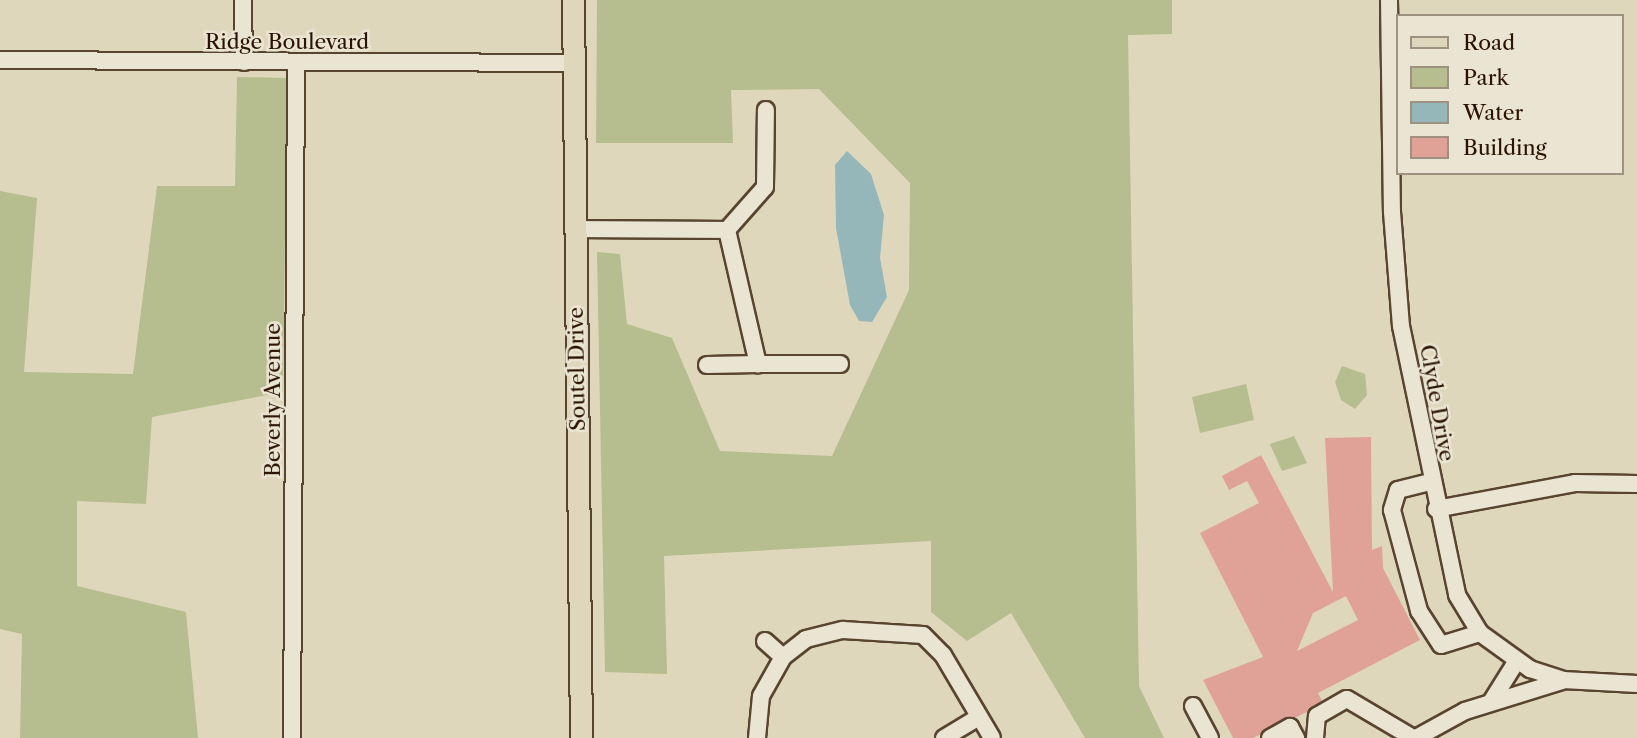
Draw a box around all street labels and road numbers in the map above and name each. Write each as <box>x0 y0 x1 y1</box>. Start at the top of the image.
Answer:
street label: Ridge Boulevard <box>205 29 369 55</box>
street label: Soutel Drive <box>563 307 591 431</box>
street label: Beverly Avenue <box>260 322 286 478</box>
street label: Clyde Drive <box>1414 343 1460 463</box>

